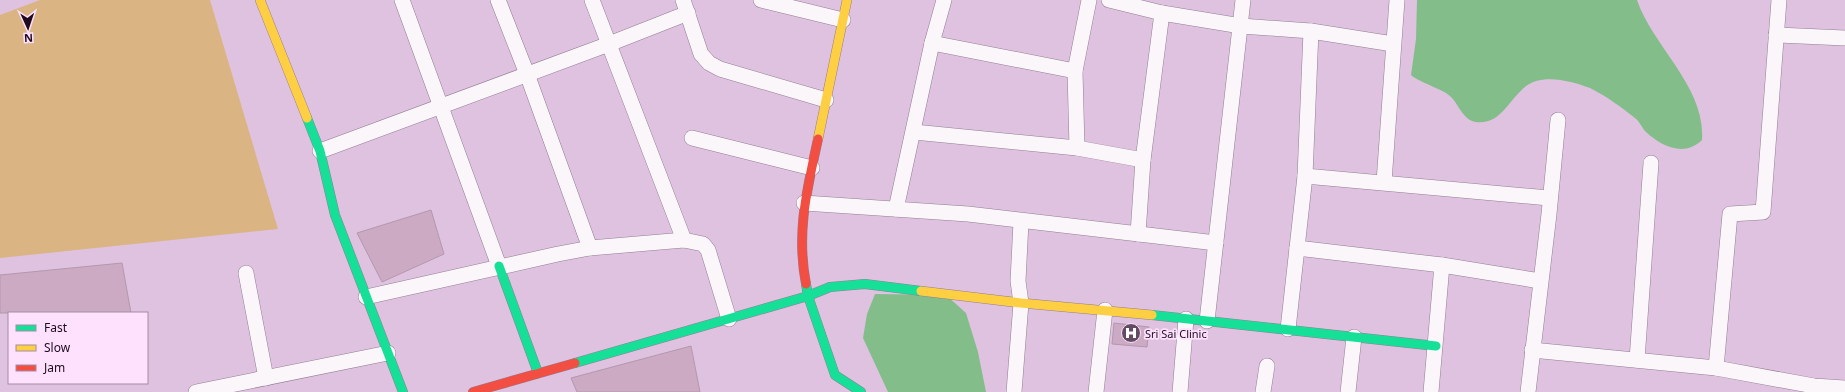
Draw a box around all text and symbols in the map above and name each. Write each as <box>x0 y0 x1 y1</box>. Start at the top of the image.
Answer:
north arrow <box>8 8 48 48</box>
text: N <box>24 31 33 46</box>
legend <box>8 312 148 384</box>
text: Fast <box>44 319 68 336</box>
hospital icon: Sri Sai Clinic <box>1120 322 1142 344</box>
place label: Sri Sai Clinic <box>1145 326 1207 341</box>
text: Slow <box>44 339 71 356</box>
text: Jam <box>43 359 65 376</box>

